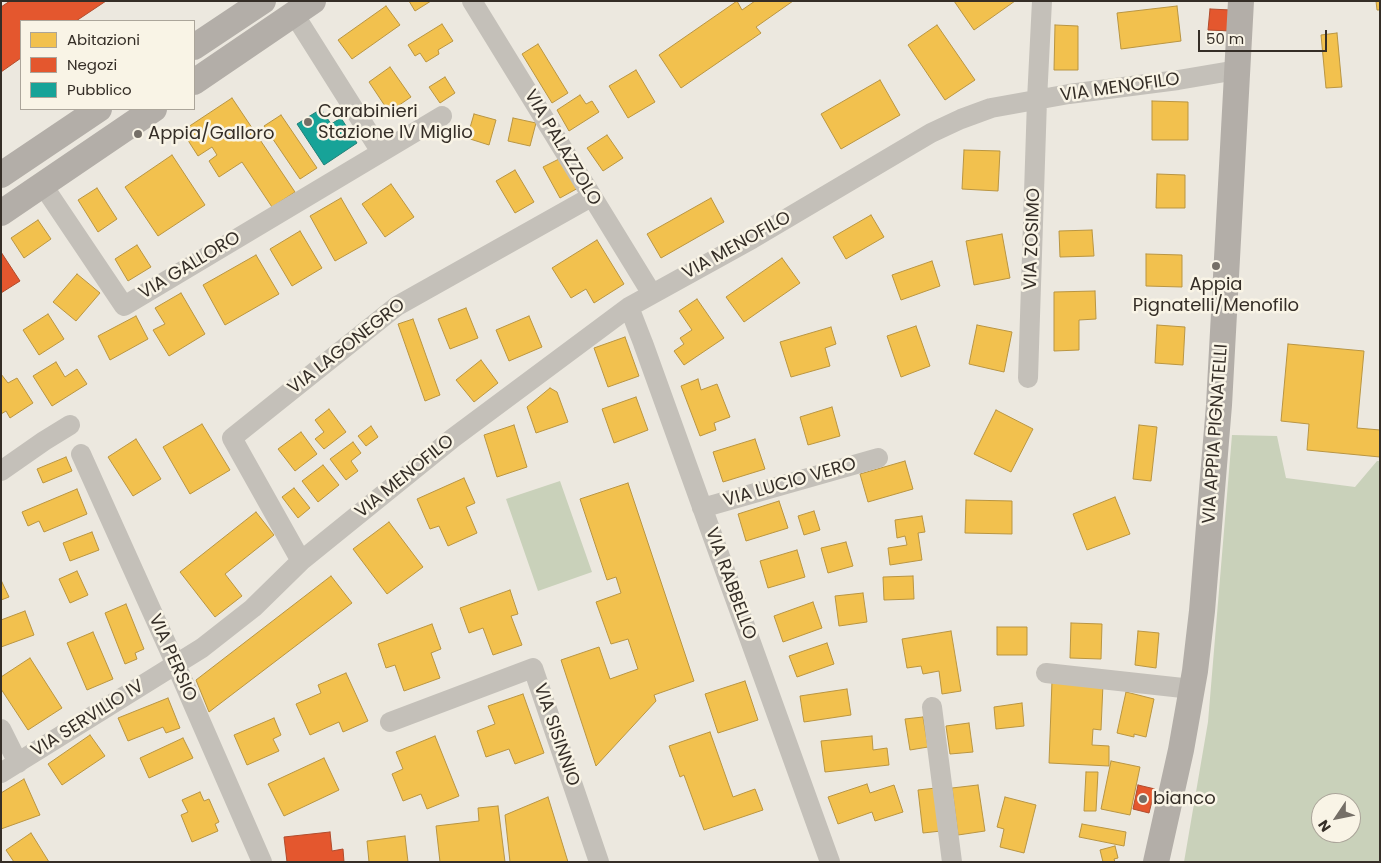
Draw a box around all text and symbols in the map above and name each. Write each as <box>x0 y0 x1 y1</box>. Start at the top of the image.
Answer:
legend <box>20 20 195 110</box>
scale bar <box>1201 20 1330 52</box>
text: 50 m <box>1206 28 1244 49</box>
text: Abitazioni <box>67 29 140 50</box>
text: Negozi <box>67 54 117 75</box>
street label: VIA MENOFILO <box>1059 69 1181 107</box>
text: Pubblico <box>67 79 132 100</box>
street label: VIA PALAZZOLO <box>519 86 605 210</box>
place label: Carabinieri Stazione IV Miglio <box>318 101 473 144</box>
marker: Carabinieri Stazione IV Miglio <box>302 116 314 128</box>
place label: Appia/Galloro <box>148 123 274 145</box>
marker: Appia/Galloro <box>132 128 144 140</box>
street label: VIA ZOSIMO <box>1020 188 1046 290</box>
street label: VIA MENOFILO <box>679 207 795 285</box>
street label: VIA GALLORO <box>135 227 245 305</box>
marker: Appia Pignatelli/Menofilo <box>1210 260 1222 272</box>
place label: Appia Pignatelli/Menofilo <box>1133 274 1299 316</box>
street label: VIA LAGONEGRO <box>284 295 410 399</box>
street label: VIA APPIA PIGNATELLI <box>1199 343 1233 525</box>
street label: VIA MENOFILO <box>351 431 459 523</box>
street label: VIA LUCIO VERO <box>721 454 859 512</box>
street label: VIA RABBELLO <box>700 525 760 643</box>
street label: VIA PERSIO <box>143 611 201 705</box>
street label: VIA SERVILIO IV <box>28 676 148 762</box>
street label: VIA SISINNIO <box>528 681 584 789</box>
place label: bianco <box>1153 788 1216 810</box>
marker: bianco <box>1137 793 1149 805</box>
north arrow <box>1311 793 1361 843</box>
text: N <box>1313 816 1336 836</box>

